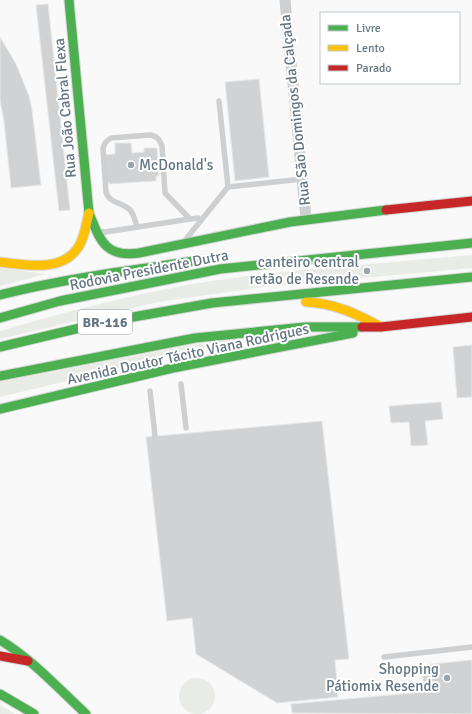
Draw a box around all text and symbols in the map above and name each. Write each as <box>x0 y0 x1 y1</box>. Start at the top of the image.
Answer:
legend <box>320 12 460 84</box>
street label: Rua São Domingos da Calçada <box>276 14 314 206</box>
text: Livre <box>356 21 381 36</box>
street label: Rua João Cabral Flexa <box>50 37 80 179</box>
text: Lento <box>356 41 385 56</box>
text: Parado <box>356 61 392 76</box>
place label: McDonald's <box>139 156 214 174</box>
marker: McDonald's <box>126 160 136 170</box>
street label: Rodovia Presidente Dutra <box>68 246 230 294</box>
place label: canteiro central retão de Resende <box>250 253 359 288</box>
marker: canteiro central retão de Resende <box>362 266 372 276</box>
road number: BR-116 <box>78 310 132 334</box>
street label: Avenida Doutor Tácito Viana Rodrigues <box>65 319 311 388</box>
place label: Shopping Pátiomix Resende <box>326 660 439 695</box>
marker: Shopping Pátiomix Resende <box>442 673 452 683</box>

